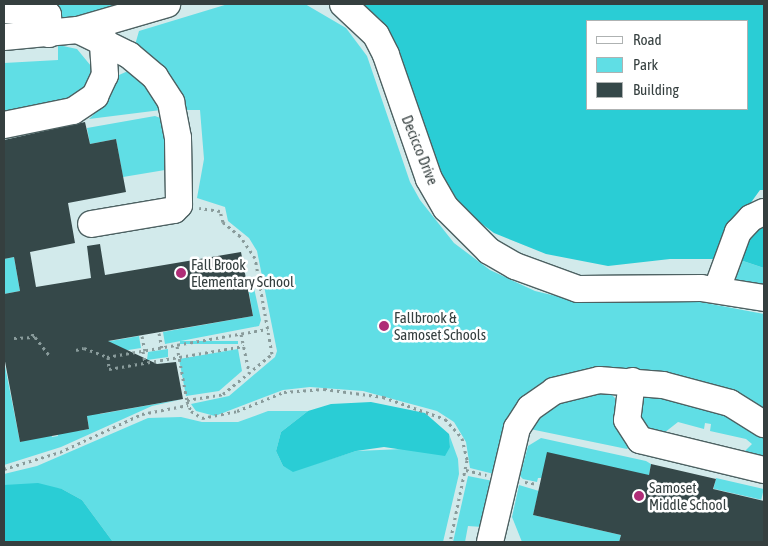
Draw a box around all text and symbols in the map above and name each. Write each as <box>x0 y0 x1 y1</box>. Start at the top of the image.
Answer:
legend <box>586 20 748 110</box>
text: Road <box>633 31 662 48</box>
text: Park <box>633 56 658 73</box>
text: Building <box>633 81 679 98</box>
street label: Decicco Drive <box>398 113 442 187</box>
place label: Fall Brook Elementary School <box>191 255 294 290</box>
marker: Fall Brook Elementary School <box>175 267 187 279</box>
place label: Fallbrook & Samoset Schools <box>394 308 486 343</box>
marker: Fallbrook & Samoset Schools <box>378 320 390 332</box>
place label: Samoset Middle School <box>649 478 727 513</box>
marker: Samoset Middle School <box>633 490 645 502</box>

